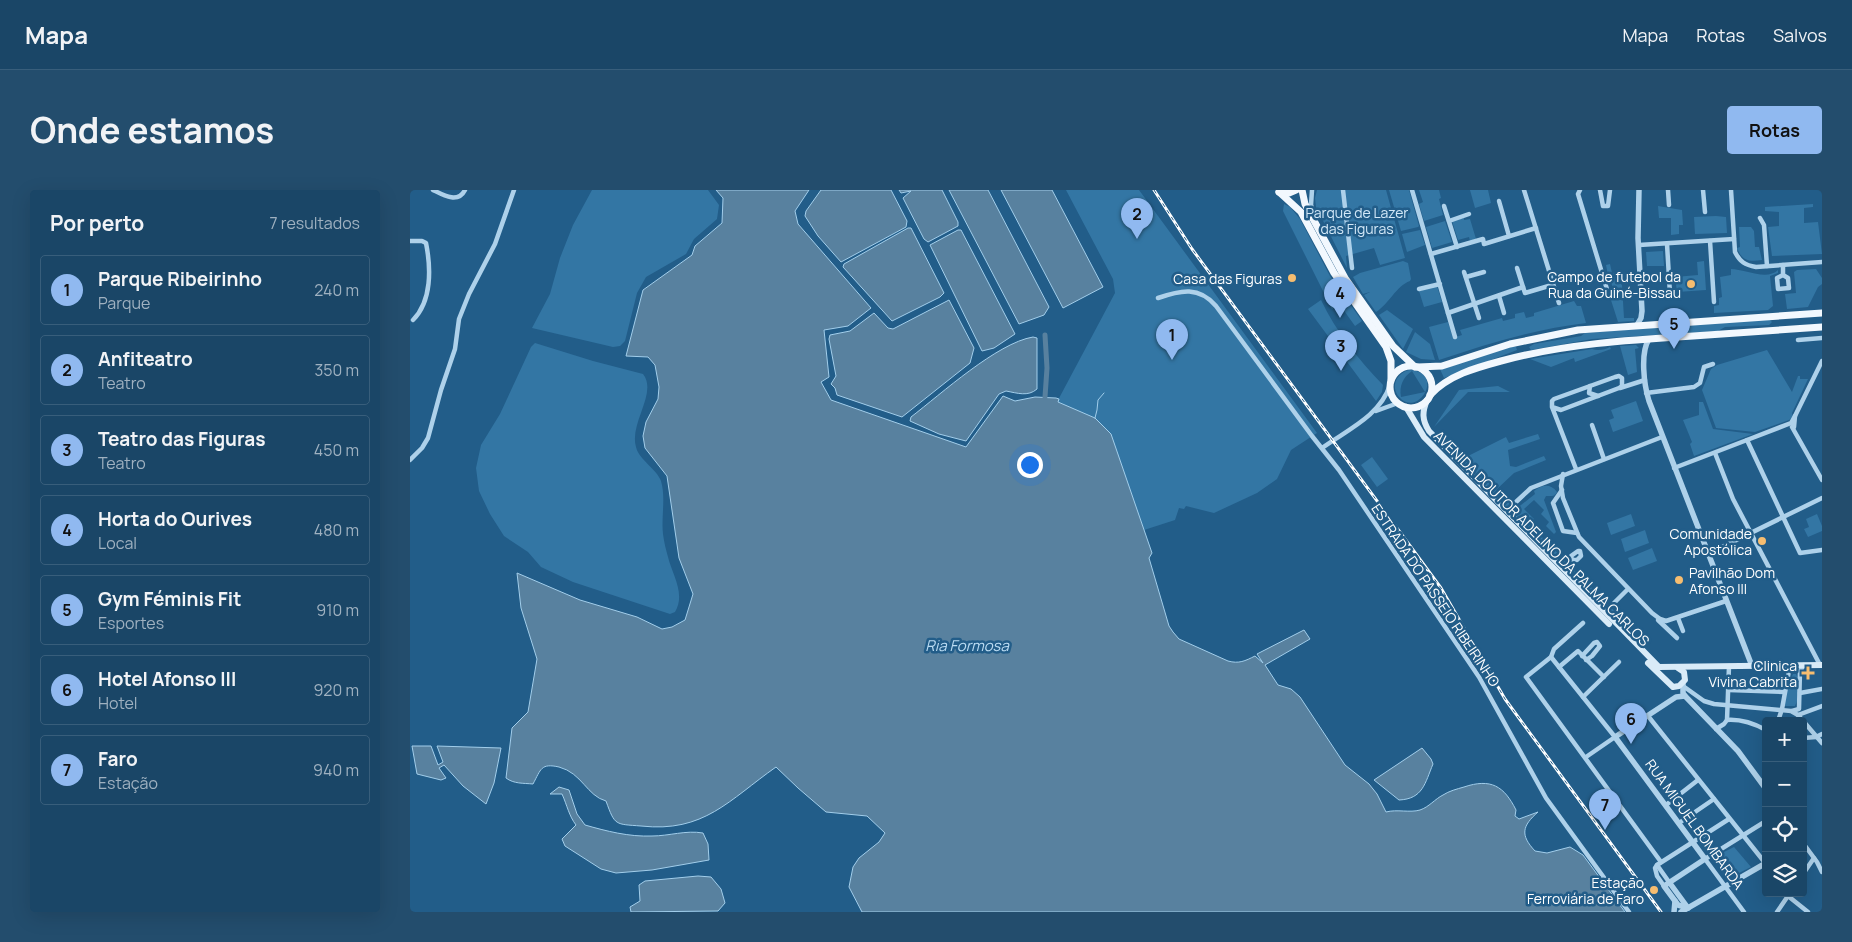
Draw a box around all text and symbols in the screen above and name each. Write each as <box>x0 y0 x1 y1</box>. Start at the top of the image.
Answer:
text: Mapa <box>25 18 88 51</box>
text: Mapa <box>1622 23 1668 47</box>
text: Rotas <box>1696 23 1745 47</box>
text: Salvos <box>1773 23 1827 47</box>
text: Onde estamos <box>30 106 274 154</box>
button: Rotas <box>1727 106 1822 154</box>
pin: 2 <box>1121 198 1153 239</box>
park label: Parque de Lazer das Figuras <box>1306 203 1408 238</box>
text: Por perto <box>50 209 144 237</box>
text: 7 resultados <box>270 212 360 234</box>
text: Parque Ribeirinho <box>98 266 262 292</box>
place label: Campo de futebol da Rua da Guiné-Bissau <box>1547 267 1681 302</box>
place label: Casa das Figuras <box>1173 269 1282 288</box>
marker: Casa das Figuras <box>1286 272 1298 284</box>
pin: 4 <box>1324 277 1356 318</box>
marker: Campo de futebol da Rua da Guiné-Bissau <box>1685 278 1697 290</box>
text: 1 <box>63 279 71 301</box>
text: 240 m <box>314 279 359 301</box>
text: Parque <box>98 292 150 314</box>
pin: 5 <box>1658 308 1690 349</box>
pin: 1 <box>1156 319 1188 360</box>
pin: 3 <box>1325 330 1357 371</box>
text: Anfiteatro <box>98 346 193 372</box>
text: 2 <box>62 359 72 381</box>
text: 350 m <box>314 359 359 381</box>
text: Teatro <box>98 372 146 394</box>
text: Teatro das Figuras <box>98 426 266 452</box>
street label: AVENIDA DOUTOR ADELINO DA PALMA CARLOS <box>1430 426 1654 650</box>
text: 3 <box>62 439 72 461</box>
text: 450 m <box>314 439 359 461</box>
text: Teatro <box>98 452 146 474</box>
your location <box>1017 452 1043 478</box>
street label: ESTRADA DO PASSEIO RIBEIRINHO <box>1368 500 1504 690</box>
text: Horta do Ourives <box>98 506 252 532</box>
text: 4 <box>62 519 72 541</box>
text: 480 m <box>314 519 359 541</box>
place label: Comunidade Apostólica <box>1669 524 1752 559</box>
text: Local <box>98 532 137 554</box>
marker: Comunidade Apostólica <box>1756 535 1768 547</box>
place label: Pavilhão Dom Afonso III <box>1689 563 1775 598</box>
marker: Pavilhão Dom Afonso III <box>1673 574 1685 586</box>
text: Gym Féminis Fit <box>98 586 241 612</box>
text: 5 <box>62 599 72 621</box>
text: 910 m <box>316 599 359 621</box>
text: Esportes <box>98 612 164 634</box>
water label: Ria Formosa <box>925 635 1009 656</box>
place label: Clinica Vivina Cabrita <box>1709 656 1797 691</box>
text: Hotel Afonso III <box>98 666 236 692</box>
marker: Clinica Vivina Cabrita <box>1801 666 1815 680</box>
text: 6 <box>62 679 72 701</box>
text: 920 m <box>313 679 359 701</box>
text: Hotel <box>98 692 138 714</box>
pin: 6 <box>1615 703 1647 744</box>
map controls <box>1762 717 1807 897</box>
button: + <box>1762 717 1807 762</box>
text: Faro <box>98 746 138 772</box>
street label: RUA MIGUEL BOMBARDA <box>1641 755 1749 893</box>
text: 7 <box>63 759 71 781</box>
text: 940 m <box>313 759 359 781</box>
button: − <box>1762 762 1807 807</box>
text: Estação <box>98 772 158 794</box>
pin: 7 <box>1589 789 1621 830</box>
button: locate <box>1762 807 1807 852</box>
button: layers <box>1762 852 1807 897</box>
place label: Estação Ferroviária de Faro <box>1527 873 1644 908</box>
marker: Estação Ferroviária de Faro <box>1648 884 1660 896</box>

